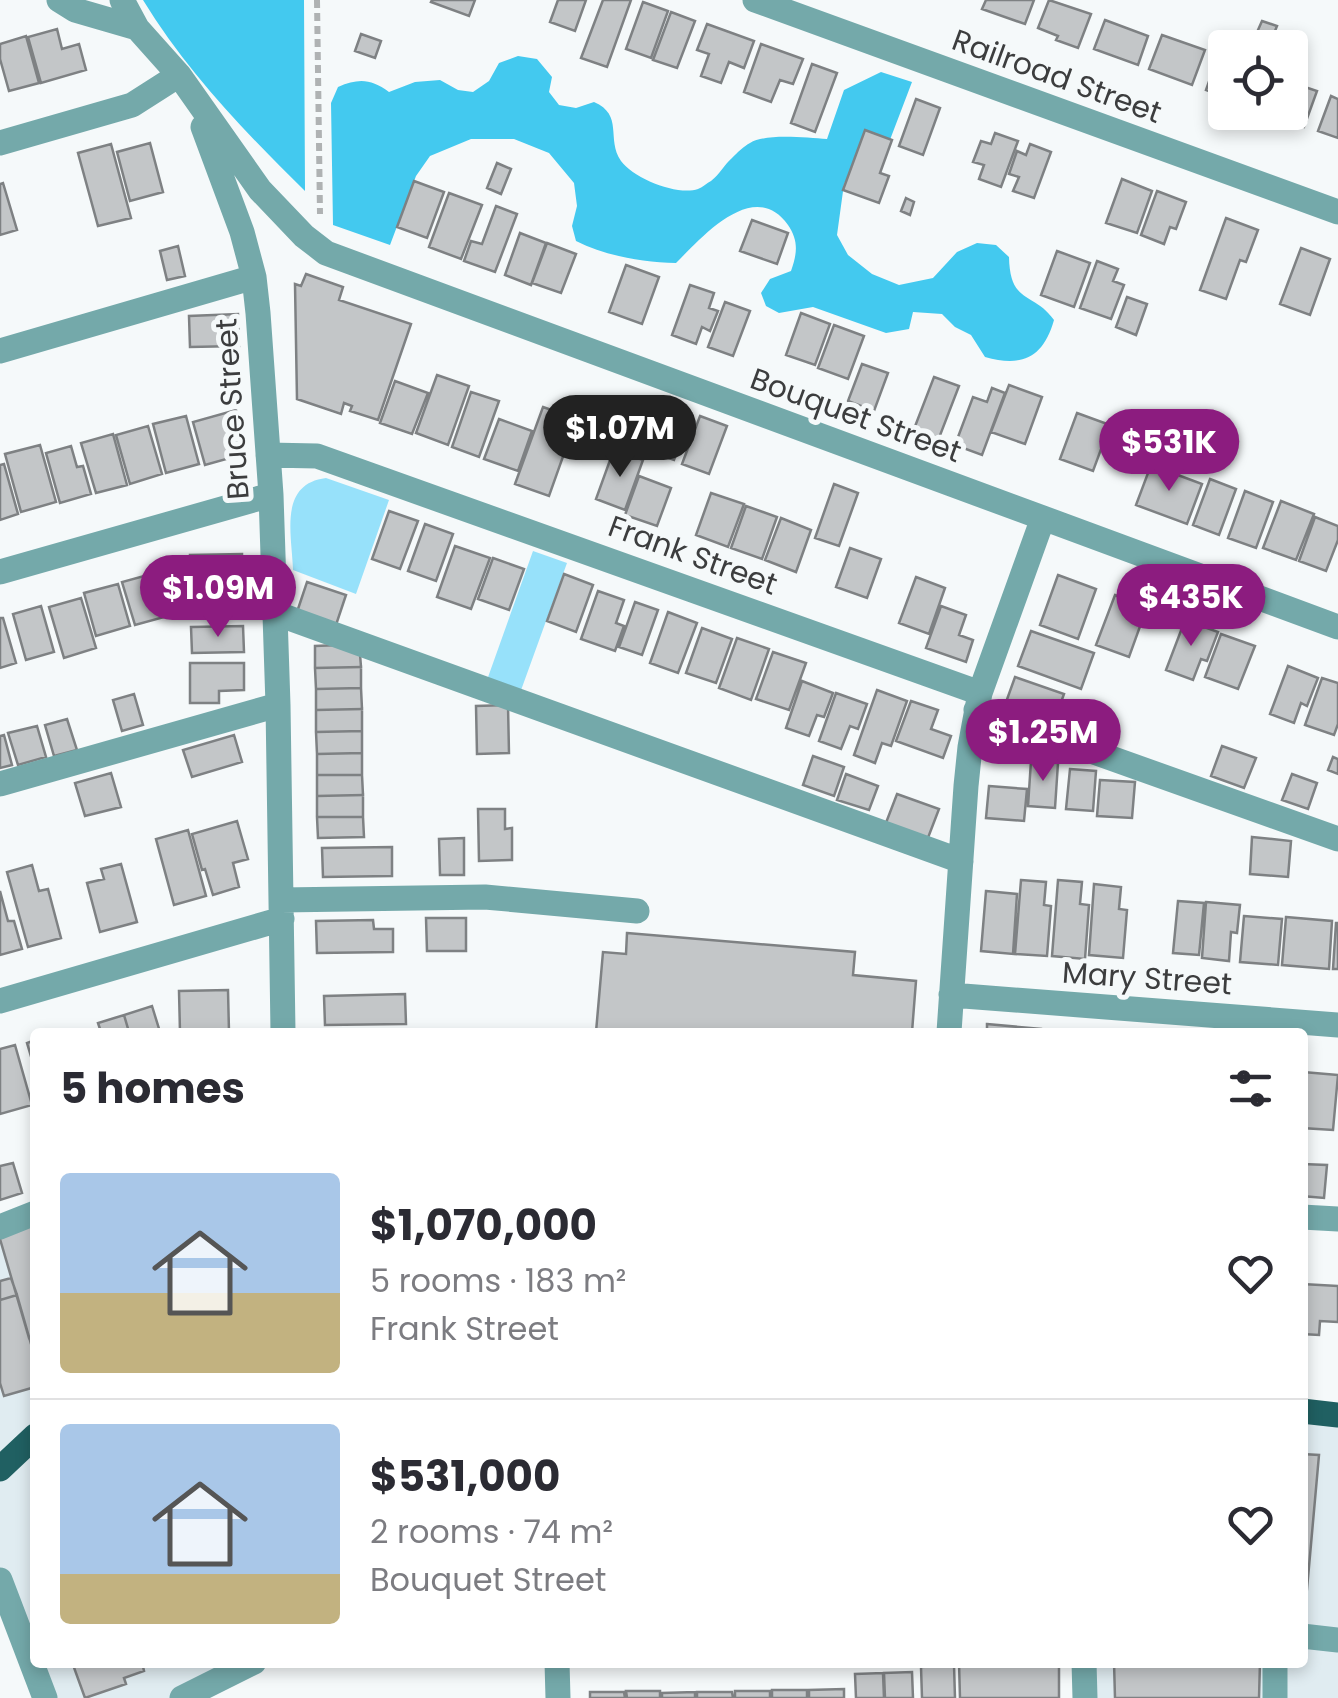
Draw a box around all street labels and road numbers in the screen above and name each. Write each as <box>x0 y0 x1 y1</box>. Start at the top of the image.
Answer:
street label: Railroad Street <box>946 18 1168 134</box>
street label: Bruce Street <box>204 317 260 501</box>
street label: Bouquet Street <box>745 357 967 473</box>
street label: Frank Street <box>602 505 784 605</box>
street label: Mary Street <box>1061 951 1233 1005</box>

